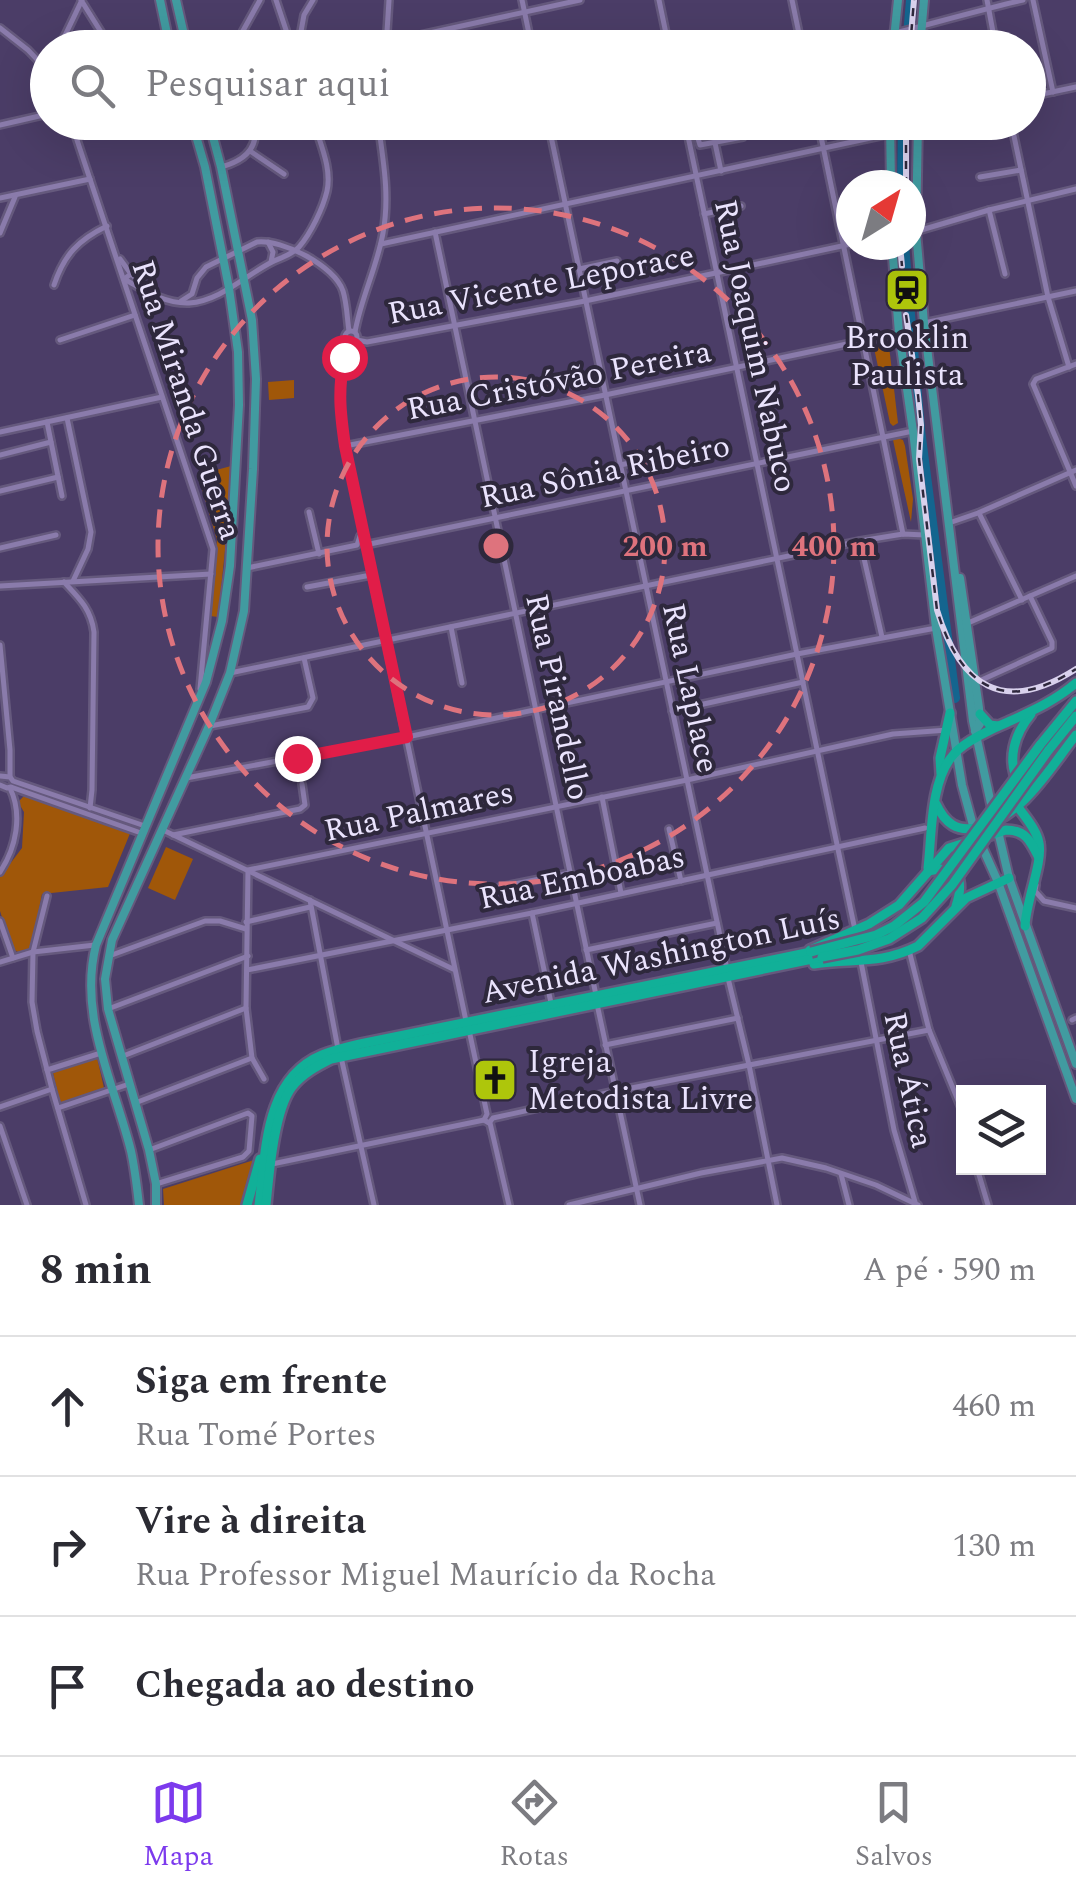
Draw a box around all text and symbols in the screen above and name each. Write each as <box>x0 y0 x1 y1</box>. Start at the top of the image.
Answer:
search box <box>30 30 1046 140</box>
text: Pesquisar aqui <box>145 56 390 114</box>
icon: search <box>65 58 120 113</box>
north arrow <box>836 170 926 260</box>
street label: Rua Joaquim Nabuco <box>700 195 810 497</box>
street label: Rua Vicente Leporace <box>383 231 699 339</box>
street label: Rua Miranda Guerra <box>118 254 254 547</box>
station icon: Brooklin Paulista <box>884 267 930 313</box>
place label: Brooklin Paulista <box>845 314 969 400</box>
street label: Rua Cristóvão Pereira <box>403 327 716 435</box>
route start <box>322 335 368 381</box>
street label: Rua Sônia Ribeiro <box>475 422 735 522</box>
text: 200 m <box>622 524 708 570</box>
text: 400 m <box>791 524 877 570</box>
centre of rings <box>478 528 514 564</box>
street label: Rua Pirandello <box>511 589 603 805</box>
street label: Rua Laplace <box>648 598 732 778</box>
route end <box>275 736 321 782</box>
street label: Rua Palmares <box>320 768 518 856</box>
street label: Rua Emboabas <box>474 832 690 924</box>
street label: Avenida Washington Luís <box>477 894 845 1018</box>
street label: Rua Ática <box>870 1007 946 1153</box>
place label: Igreja Metodista Livre <box>528 1038 753 1124</box>
church icon: Igreja Metodista Livre <box>472 1057 518 1103</box>
map controls <box>956 1085 1046 1175</box>
button: layers <box>956 1085 1046 1175</box>
text: 8 min <box>40 1239 152 1302</box>
text: A pé · 590 m <box>863 1246 1036 1295</box>
text: Siga em frente <box>135 1353 387 1411</box>
icon: ahead <box>40 1379 95 1434</box>
text: 460 m <box>952 1382 1036 1431</box>
text: Rua Tomé Portes <box>135 1411 376 1460</box>
text: Vire à direita <box>135 1493 366 1551</box>
icon: right <box>40 1519 95 1574</box>
text: 130 m <box>952 1522 1036 1571</box>
text: Rua Professor Miguel Maurício da Rocha <box>135 1551 716 1600</box>
text: Chegada ao destino <box>135 1657 474 1715</box>
icon: arrive <box>40 1659 95 1714</box>
tab: Mapa <box>143 1775 213 1878</box>
tab: Rotas <box>500 1775 569 1878</box>
tab: Salvos <box>855 1775 933 1878</box>

